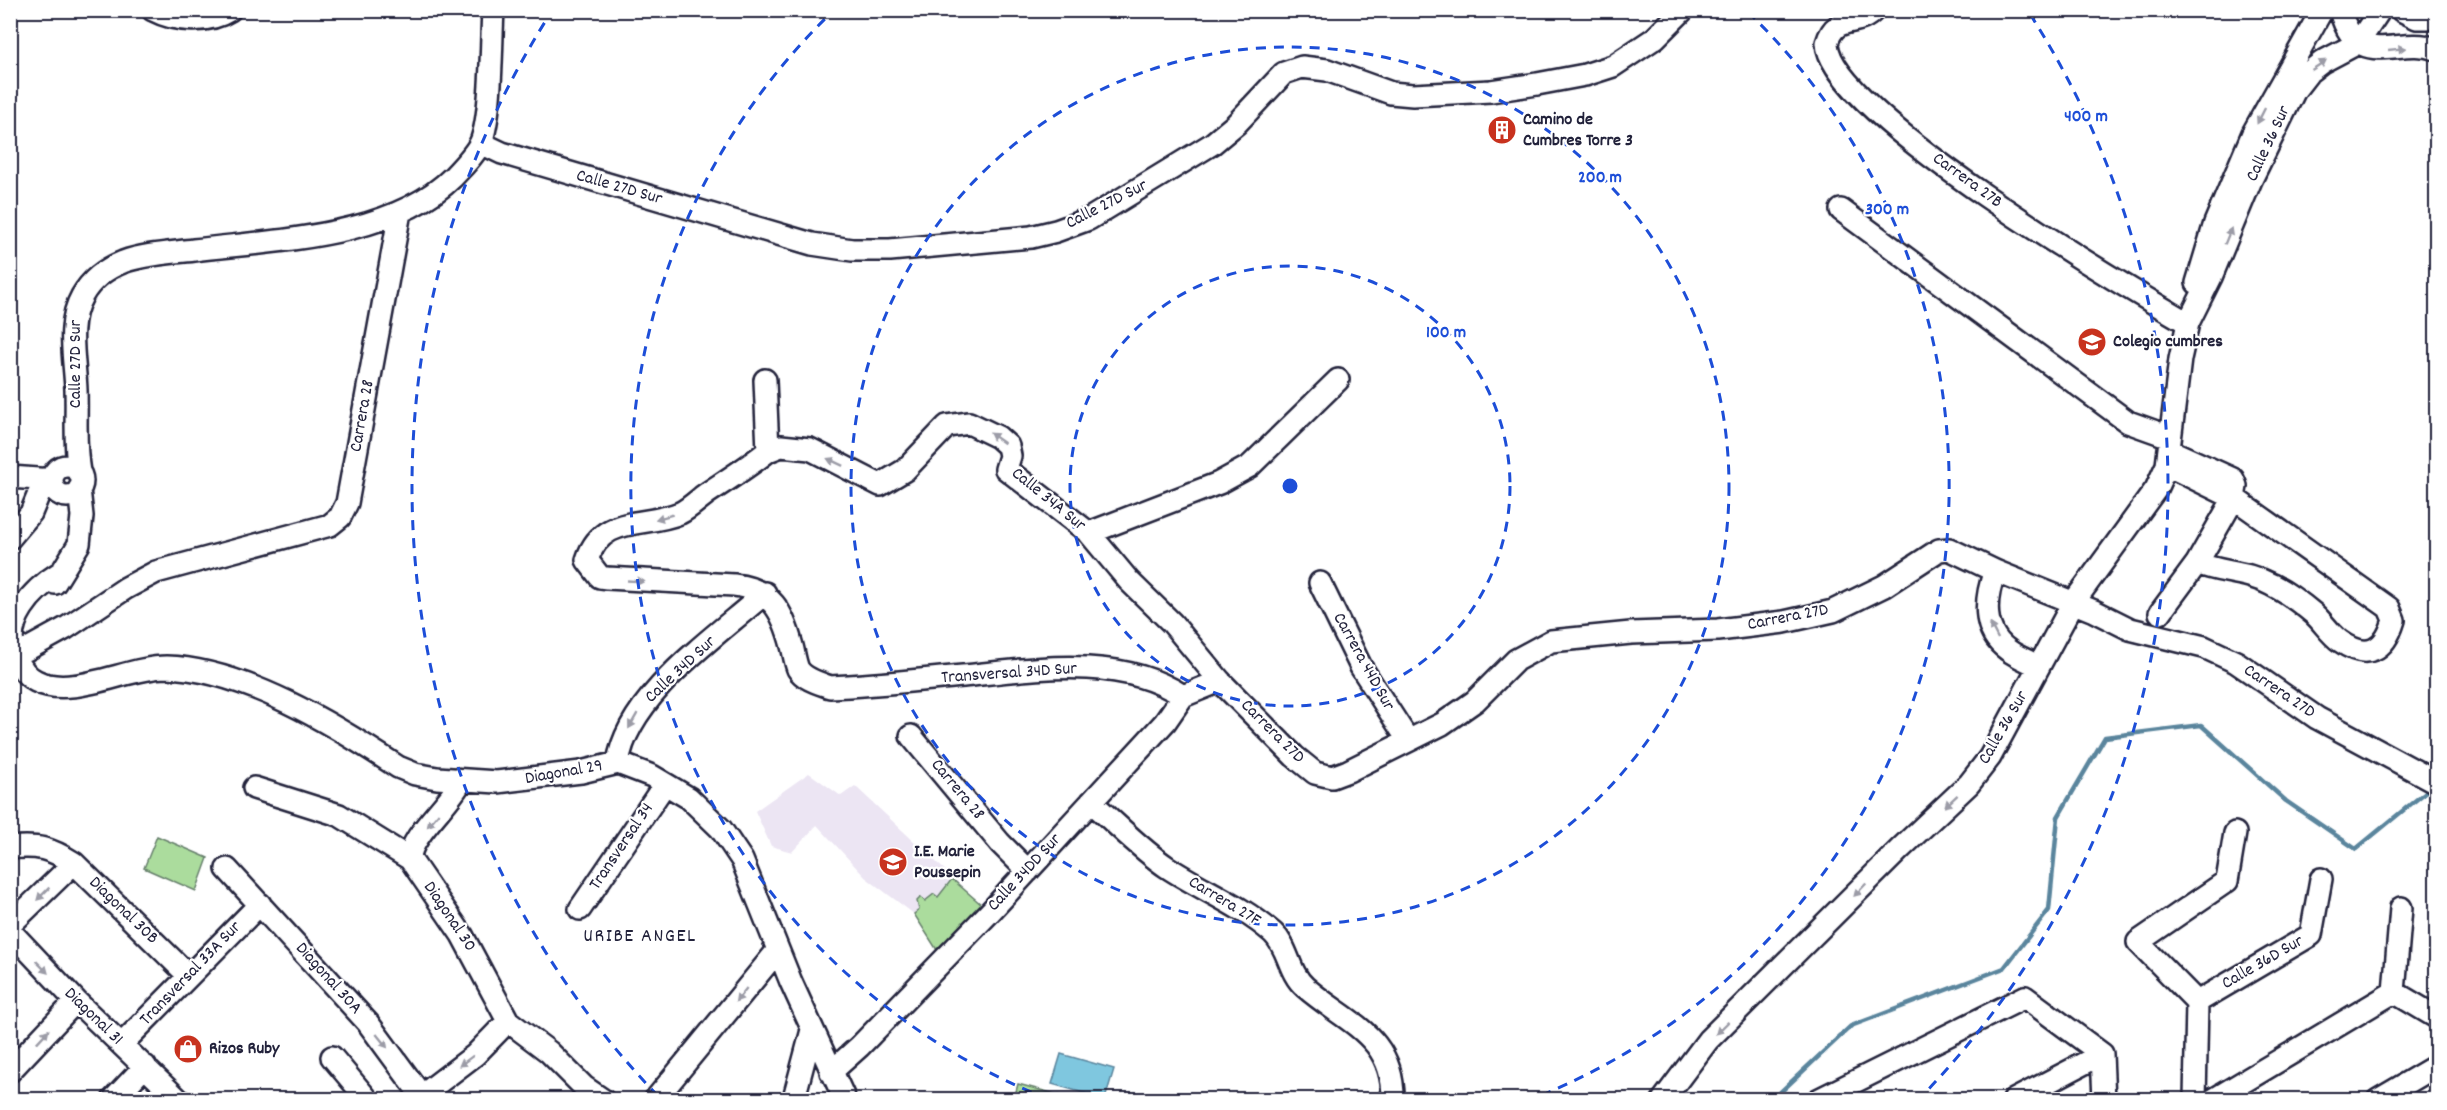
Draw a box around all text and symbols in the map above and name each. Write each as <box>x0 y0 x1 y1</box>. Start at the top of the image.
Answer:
one-way arrow <box>2387 44 2406 53</box>
one-way arrow <box>2310 60 2327 71</box>
street label: Calle 36 Sur <box>2240 102 2298 186</box>
text: 400 m <box>2064 105 2108 130</box>
one-way arrow <box>2257 107 2267 125</box>
place label: Camino de Cumbres Torre 3 <box>1523 108 1633 154</box>
building icon: Camino de Cumbres Torre 3 <box>1486 114 1518 146</box>
street label: Carrera 27B <box>1927 147 2007 215</box>
street label: Calle 27D Sur <box>573 164 665 212</box>
text: 200 m <box>1578 166 1622 191</box>
street label: Calle 27D Sur <box>1062 174 1152 236</box>
text: 300 m <box>1865 198 1909 223</box>
one-way arrow <box>2224 227 2233 245</box>
street label: Calle 27D Sur <box>64 319 89 408</box>
text: 100 m <box>1426 321 1466 346</box>
school or university icon: Colegio cumbres <box>2076 326 2108 358</box>
place label: Colegio cumbres <box>2113 330 2223 355</box>
street label: Carrera 28 <box>344 378 382 454</box>
one-way arrow <box>989 433 1005 444</box>
one-way arrow <box>826 458 843 467</box>
street label: Calle 34A Sur <box>1005 462 1091 538</box>
centre of rings <box>1280 476 1300 496</box>
one-way arrow <box>655 513 673 522</box>
one-way arrow <box>627 577 646 586</box>
street label: Carrera 27D <box>1745 598 1831 638</box>
street label: Carrera 44D Sur <box>1326 608 1400 716</box>
one-way arrow <box>1989 622 1999 639</box>
street label: Calle 34D Sur <box>640 630 722 710</box>
street label: Transversal 34D Sur <box>940 657 1078 691</box>
street label: Carrera 27D <box>2238 659 2320 725</box>
street label: Calle 36 Sur <box>1973 686 2035 769</box>
street label: Carrera 27D <box>1234 694 1310 770</box>
one-way arrow <box>628 713 638 730</box>
street label: Diagonal 29 <box>523 754 605 792</box>
street label: Carrera 28 <box>924 754 990 826</box>
one-way arrow <box>1944 793 1958 807</box>
street label: Transversal 34 <box>584 798 660 896</box>
one-way arrow <box>427 812 440 828</box>
street label: Calle 34DD Sur <box>982 828 1068 918</box>
place label: I.E. Marie Poussepin <box>914 840 981 886</box>
school or university icon: I.E. Marie Poussepin <box>877 846 909 878</box>
street label: Diagonal 30B <box>83 871 163 951</box>
street label: Carrera 27F <box>1183 871 1265 933</box>
street label: Diagonal 30 <box>416 877 482 957</box>
one-way arrow <box>1853 882 1867 896</box>
one-way arrow <box>36 887 50 901</box>
street label: Transversal 33A Sur <box>134 916 248 1032</box>
district label: URIBE ANGEL <box>583 923 697 951</box>
street label: Calle 36D Sur <box>2218 929 2309 996</box>
street label: Diagonal 30A <box>289 937 367 1021</box>
one-way arrow <box>35 959 49 973</box>
street label: Diagonal 31 <box>58 982 128 1052</box>
one-way arrow <box>735 987 748 1002</box>
one-way arrow <box>1715 1020 1729 1034</box>
one-way arrow <box>36 1029 49 1044</box>
shop icon: Rizos Ruby <box>172 1033 204 1065</box>
one-way arrow <box>376 1033 389 1049</box>
place label: Rizos Ruby <box>209 1037 280 1062</box>
one-way arrow <box>458 1055 474 1068</box>

